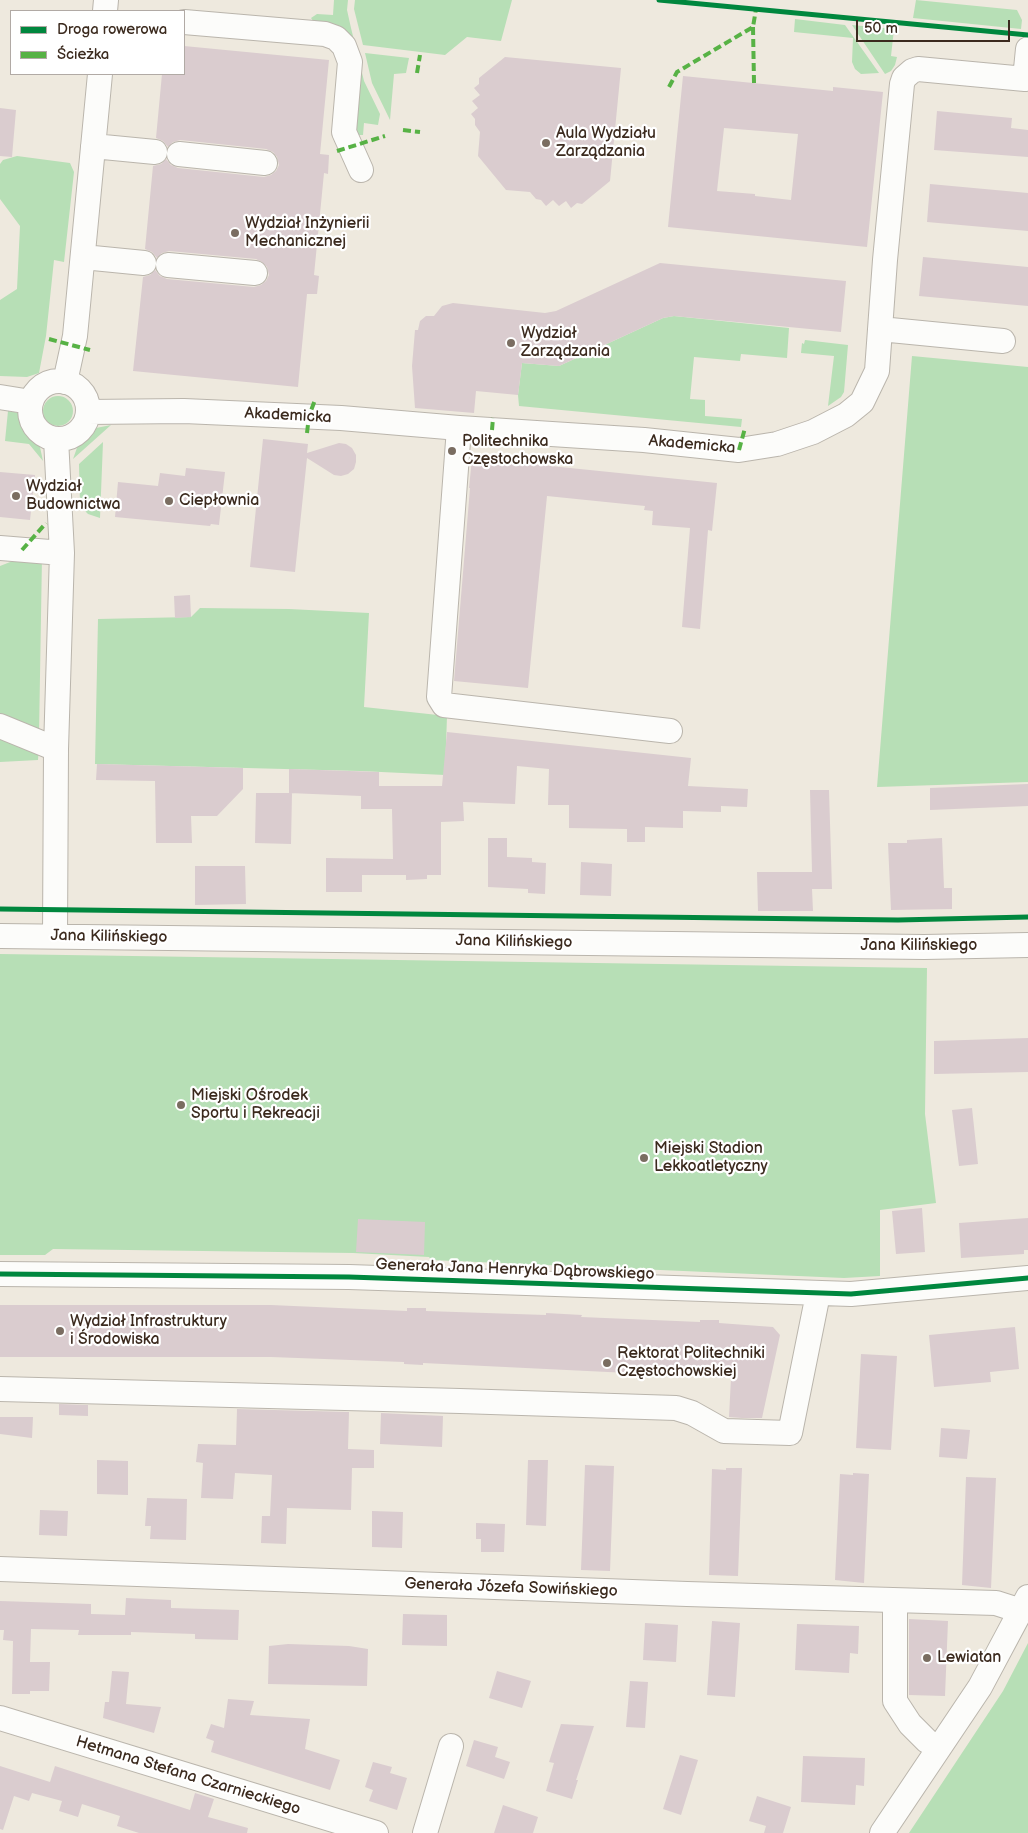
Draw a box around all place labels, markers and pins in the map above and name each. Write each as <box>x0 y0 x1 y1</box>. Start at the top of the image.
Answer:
place label: Aula Wydziału Zarządzania <box>556 124 656 162</box>
marker: Aula Wydziału Zarządzania <box>540 137 552 149</box>
place label: Wydział Inżynierii Mechanicznej <box>245 214 369 252</box>
marker: Wydział Inżynierii Mechanicznej <box>229 227 241 239</box>
place label: Wydział Zarządzania <box>521 324 610 362</box>
marker: Wydział Zarządzania <box>505 337 517 349</box>
place label: Politechnika Częstochowska <box>462 432 573 470</box>
marker: Politechnika Częstochowska <box>446 445 458 457</box>
place label: Wydział Budownictwa <box>26 477 121 515</box>
marker: Wydział Budownictwa <box>10 490 22 502</box>
place label: Ciepłownia <box>179 491 259 511</box>
marker: Ciepłownia <box>163 495 175 507</box>
place label: Miejski Ośrodek Sportu i Rekreacji <box>191 1086 320 1124</box>
marker: Miejski Ośrodek Sportu i Rekreacji <box>175 1099 187 1111</box>
place label: Miejski Stadion Lekkoatletyczny <box>654 1139 768 1177</box>
marker: Miejski Stadion Lekkoatletyczny <box>638 1152 650 1164</box>
place label: Wydział Infrastruktury i Środowiska <box>70 1312 227 1350</box>
marker: Wydział Infrastruktury i Środowiska <box>54 1325 66 1337</box>
place label: Rektorat Politechniki Częstochowskiej <box>617 1344 765 1382</box>
marker: Rektorat Politechniki Częstochowskiej <box>601 1357 613 1369</box>
place label: Lewiatan <box>937 1648 1001 1668</box>
marker: Lewiatan <box>921 1652 933 1664</box>

